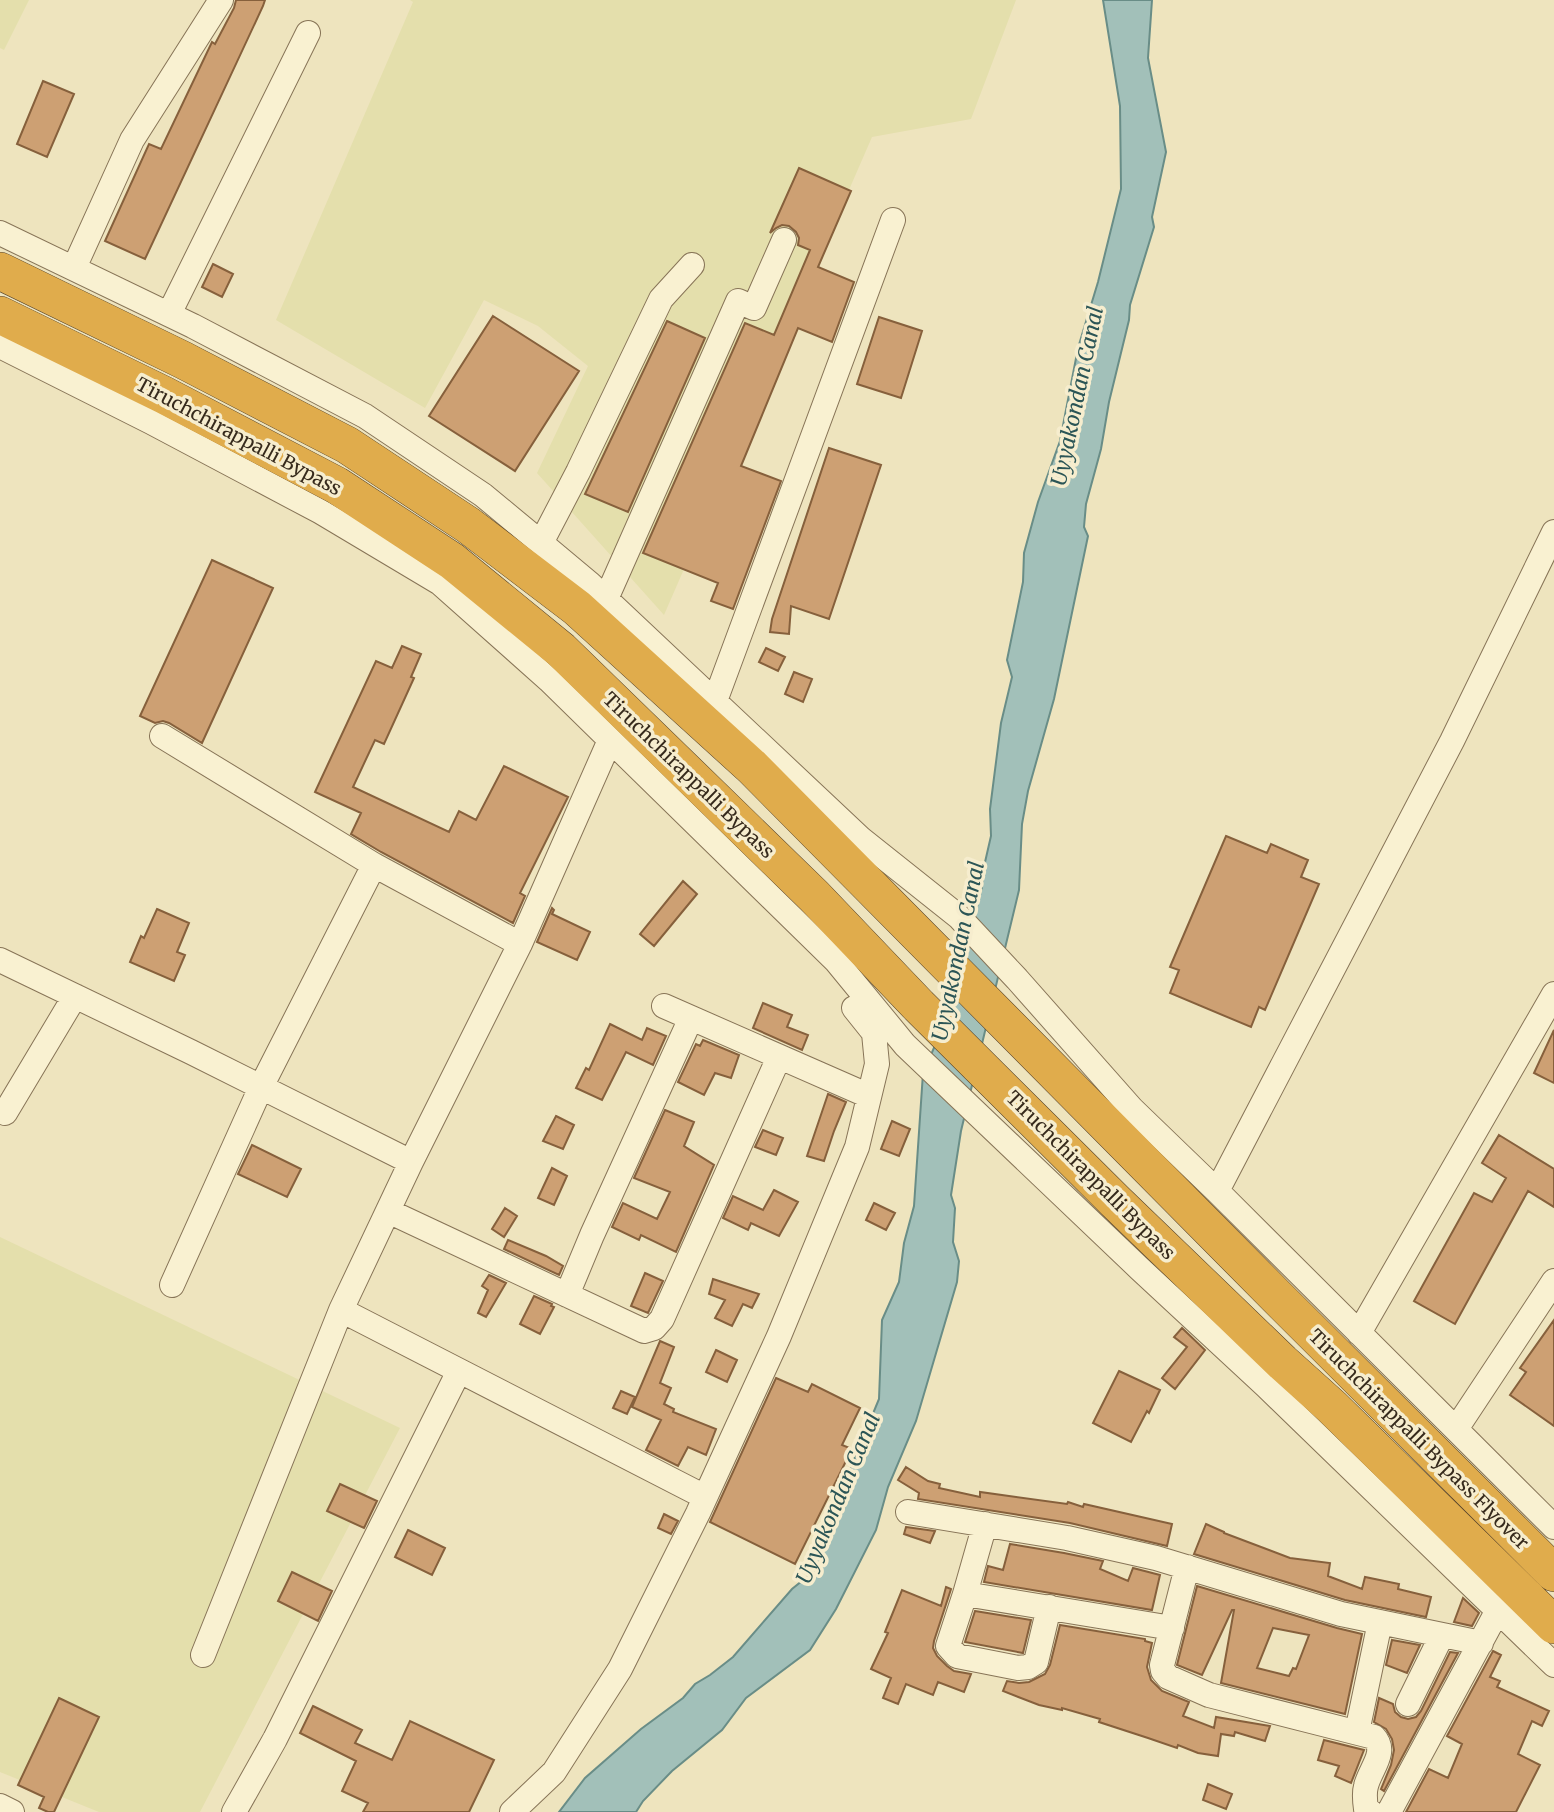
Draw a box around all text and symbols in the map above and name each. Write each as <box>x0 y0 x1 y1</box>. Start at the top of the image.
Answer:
water label: Uyyakondan Canal <box>1045 304 1109 488</box>
street label: Tiruchchirappalli Bypass <box>132 372 346 500</box>
street label: Tiruchchirappalli Bypass <box>598 687 780 863</box>
water label: Uyyakondan Canal <box>926 859 990 1043</box>
street label: Tiruchchirappalli Bypass <box>1002 1086 1180 1264</box>
street label: Tiruchchirappalli Bypass Flyover <box>1304 1324 1534 1554</box>
water label: Uyyakondan Canal <box>790 1408 886 1588</box>

